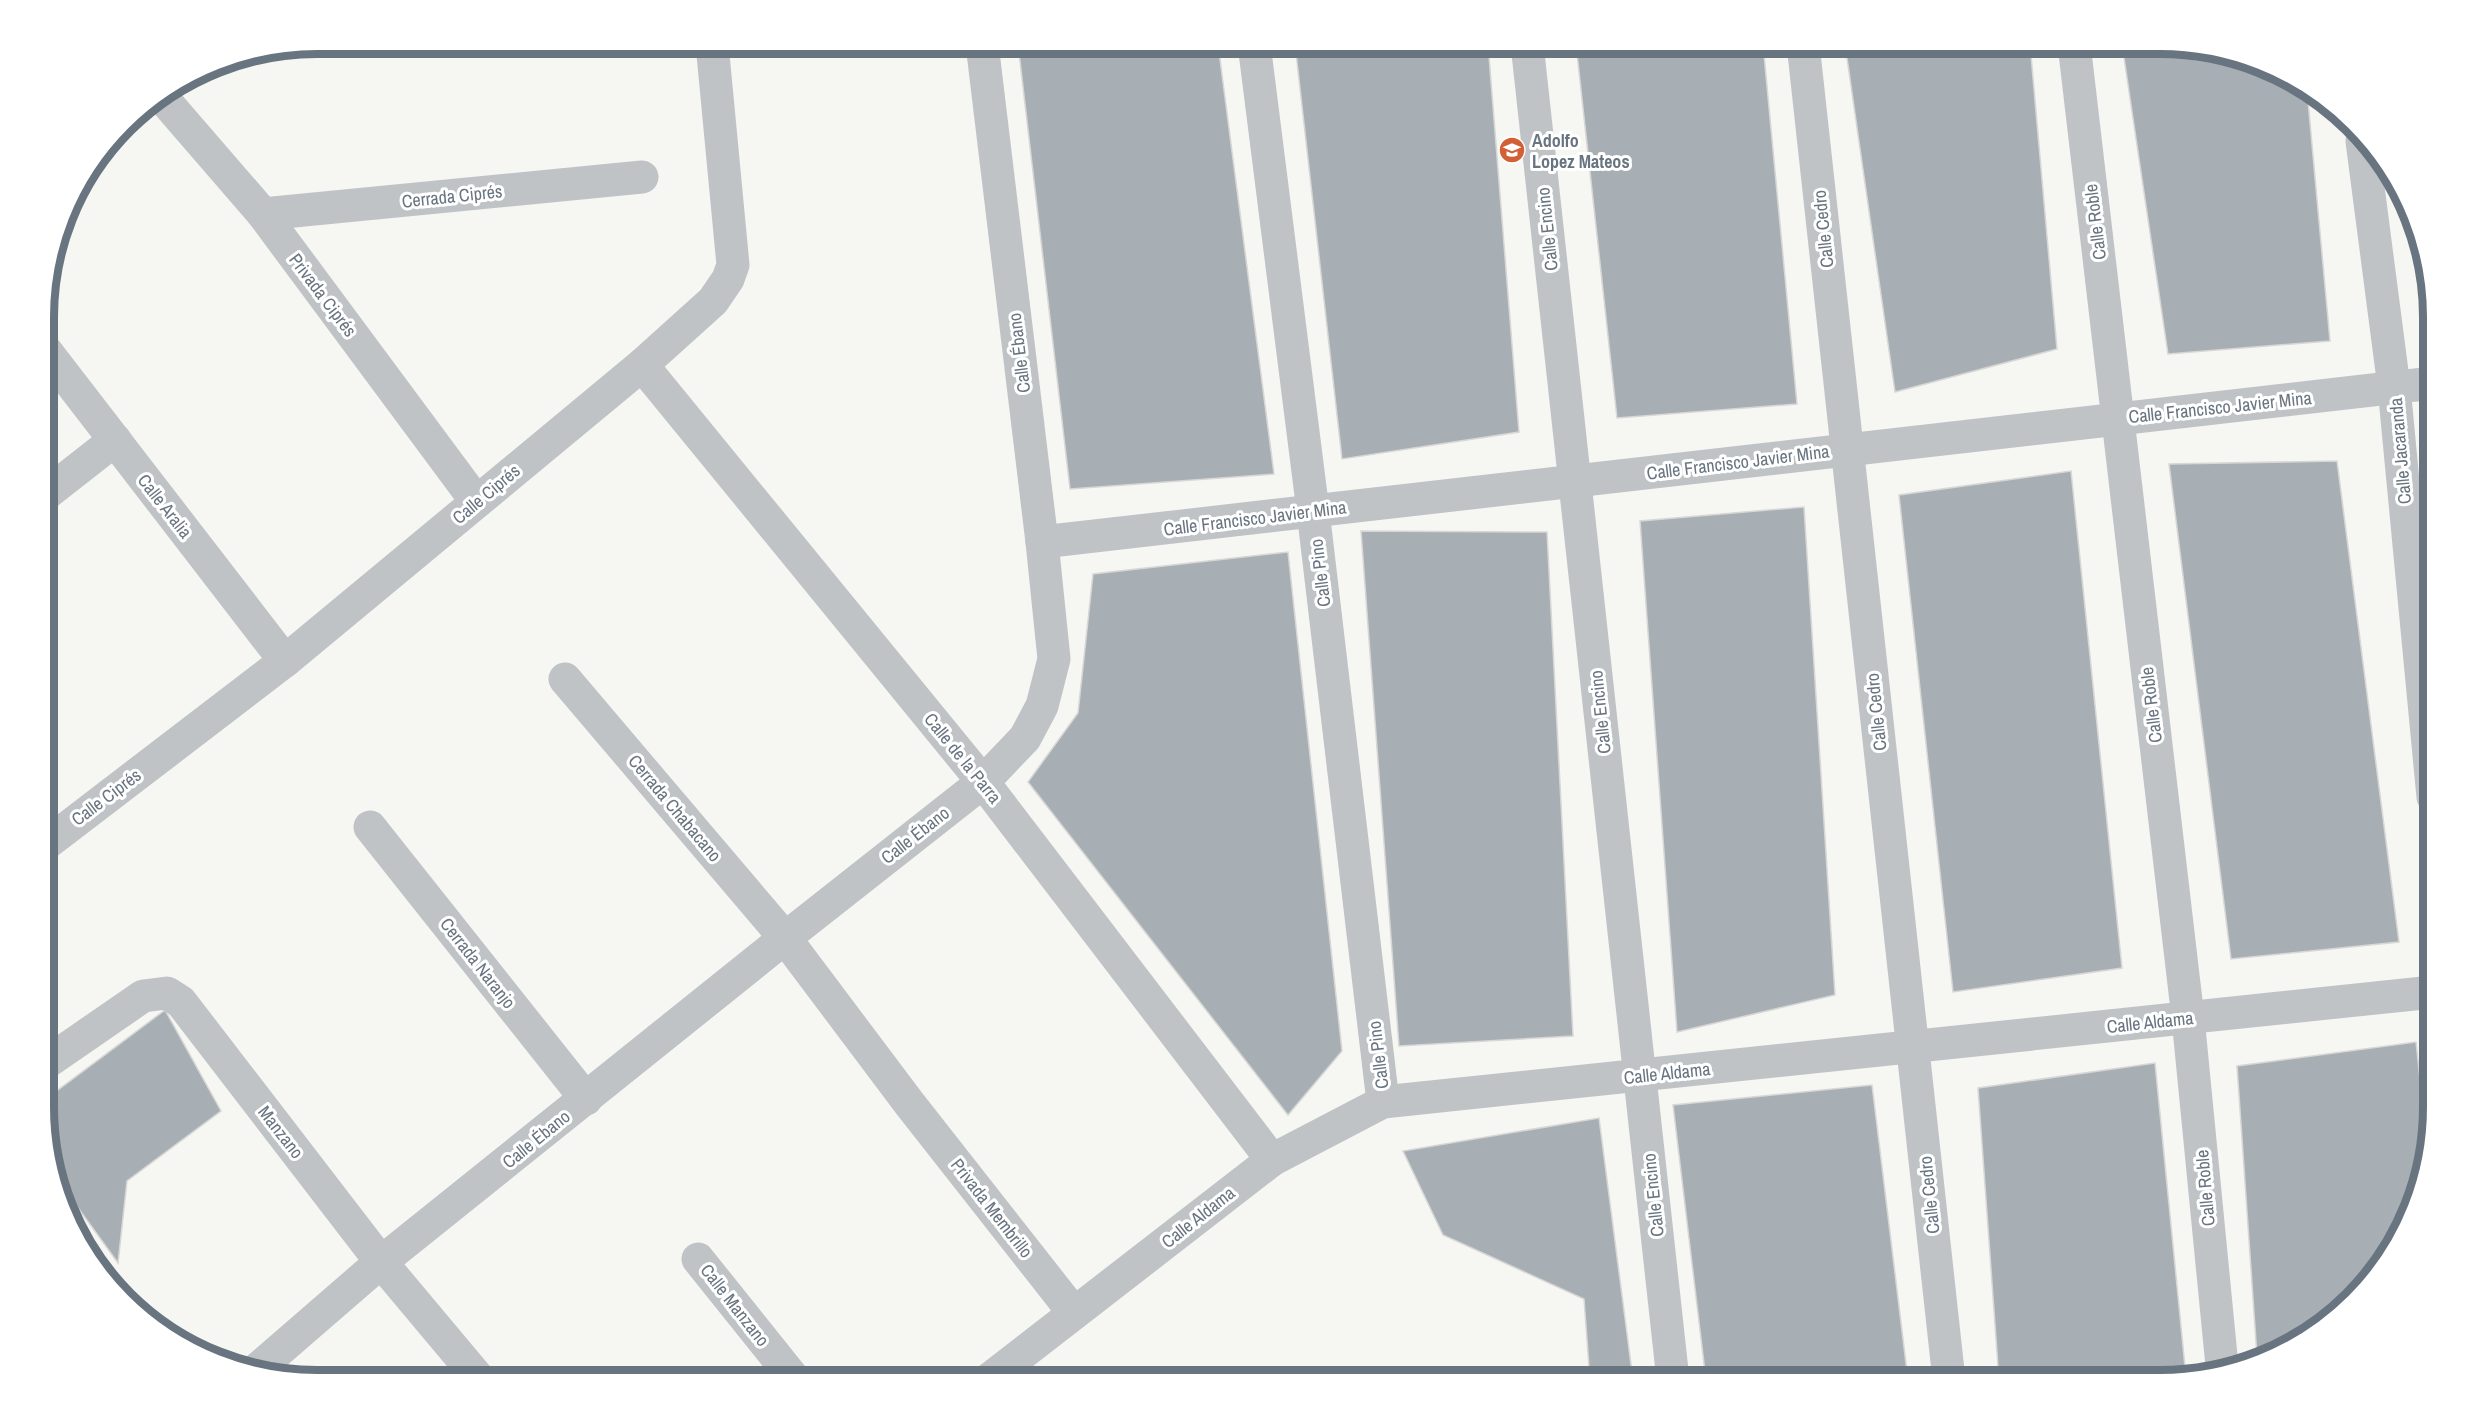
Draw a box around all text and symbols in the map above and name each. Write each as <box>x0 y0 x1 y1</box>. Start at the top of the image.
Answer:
place label: Adolfo Lopez Mateos <box>1532 128 1630 174</box>
school or university icon: Adolfo Lopez Mateos <box>1497 135 1527 165</box>
street label: Cerrada Ciprés <box>401 178 503 214</box>
street label: Calle Roble <box>2078 183 2112 261</box>
street label: Calle Encino <box>1530 186 1564 272</box>
street label: Calle Cedro <box>1806 189 1840 269</box>
street label: Privada Ciprés <box>283 248 363 342</box>
street label: Calle Ébano <box>1002 312 1036 394</box>
street label: Calle Francisco Javier Mina <box>2127 385 2313 429</box>
street label: Calle Jacaranda <box>2383 397 2417 505</box>
street label: Calle Francisco Javier Mina <box>1645 438 1831 486</box>
street label: Calle Ciprés <box>447 458 525 530</box>
street label: Calle Aralia <box>132 469 198 543</box>
street label: Calle Francisco Javier Mina <box>1162 494 1348 542</box>
street label: Calle Pino <box>1303 538 1337 608</box>
street label: Calle Roble <box>2134 666 2168 744</box>
street label: Calle Encino <box>1583 669 1617 755</box>
street label: Calle Cedro <box>1859 672 1893 752</box>
street label: Calle de la Parra <box>919 707 1007 809</box>
street label: Cerrada Chabacano <box>623 749 727 867</box>
street label: Calle Ciprés <box>66 763 146 831</box>
street label: Calle Ébano <box>876 800 954 870</box>
street label: Cerrada Naranjo <box>435 912 521 1014</box>
street label: Calle Aldama <box>2105 1005 2195 1039</box>
street label: Calle Pino <box>1361 1020 1395 1090</box>
street label: Calle Aldama <box>1622 1056 1712 1090</box>
street label: Manzano <box>252 1100 310 1164</box>
street label: Calle Ébano <box>497 1104 575 1174</box>
street label: Calle Roble <box>2189 1149 2221 1227</box>
street label: Calle Encino <box>1636 1152 1670 1238</box>
street label: Privada Membrillo <box>945 1153 1039 1263</box>
street label: Calle Cedro <box>1912 1155 1946 1235</box>
street label: Calle Aldama <box>1156 1180 1240 1254</box>
street label: Calle Manzano <box>695 1259 775 1351</box>

